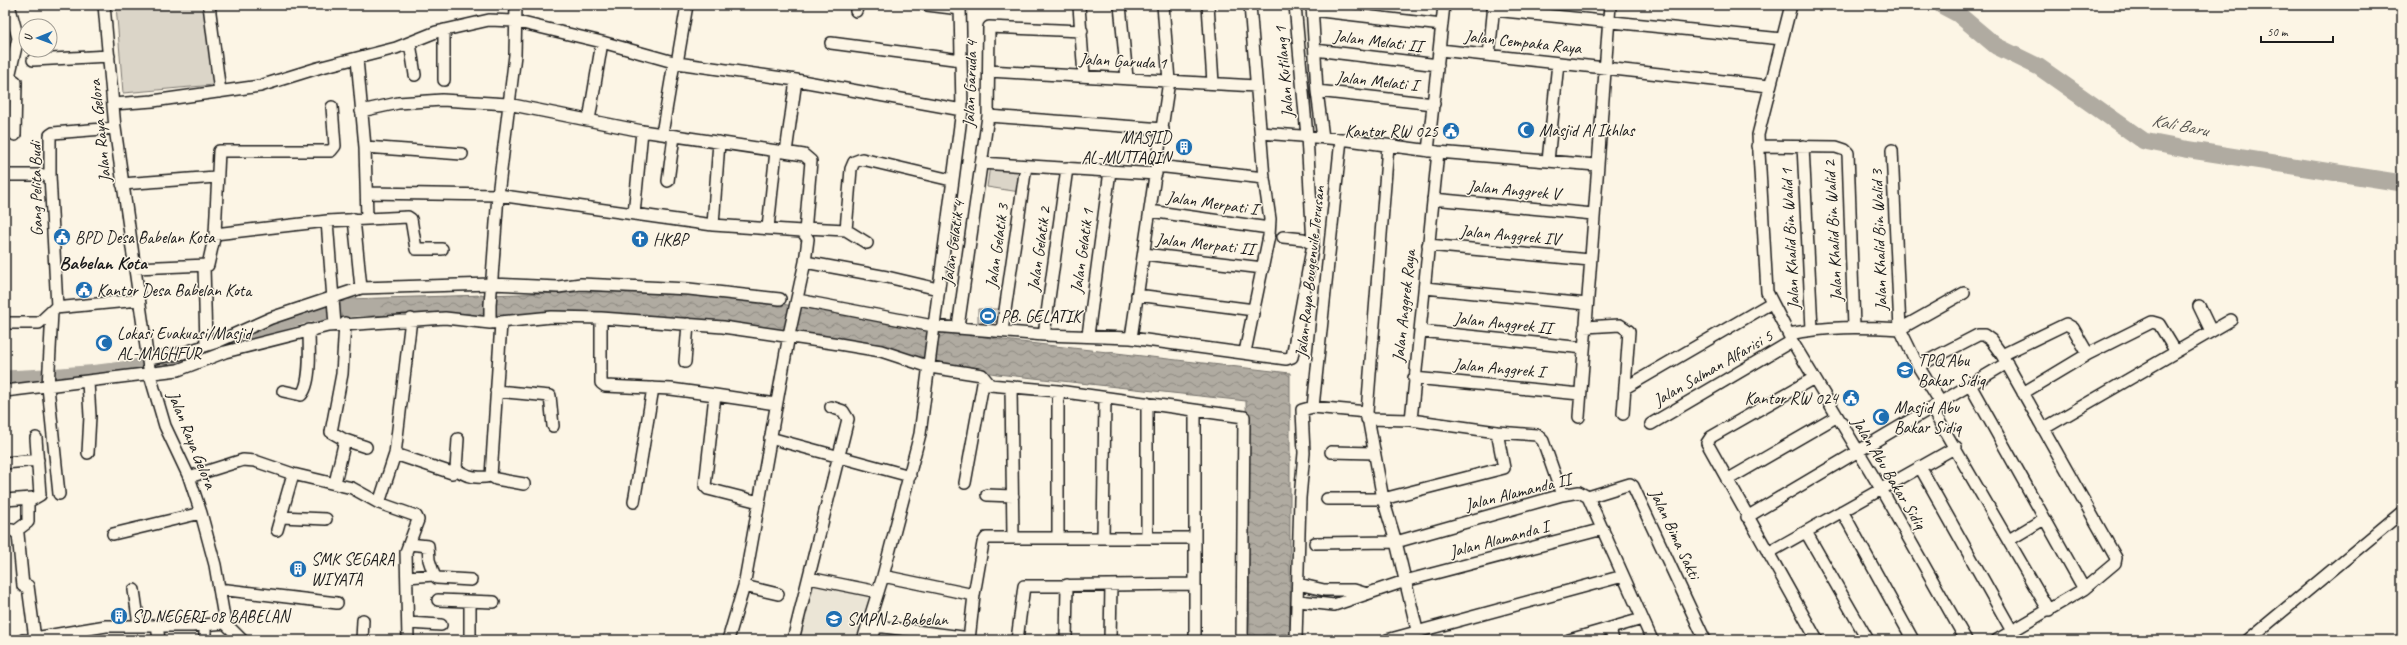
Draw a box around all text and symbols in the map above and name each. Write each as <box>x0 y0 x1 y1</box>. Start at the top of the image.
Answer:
north arrow <box>18 18 58 58</box>
scale bar <box>2261 18 2333 44</box>
street label: Jalan Kutilang 1 <box>1269 24 1299 120</box>
text: 50 m <box>2267 24 2289 40</box>
street label: Jalan Melati II <box>1332 25 1428 57</box>
street label: Jalan Cempaka Raya <box>1463 25 1584 59</box>
text: U <box>21 33 35 41</box>
street label: Jalan Garuda 4 <box>958 38 982 129</box>
street label: Jalan Garuda 1 <box>1078 48 1168 74</box>
street label: Jalan Melati I <box>1334 66 1423 96</box>
street label: Jalan Raya Gelora <box>84 77 116 184</box>
water label: Kali Baru <box>2150 109 2213 142</box>
mosque icon: Masjid Al Ikhlas <box>1516 120 1536 140</box>
place label: Masjid Al Ikhlas <box>1539 120 1635 141</box>
place label: Kantor RW 025 <box>1345 121 1439 142</box>
public building icon: Kantor RW 025 <box>1441 121 1461 141</box>
place label: MASJID AL-MUTTAQIN <box>1081 127 1173 168</box>
building icon: MASJID AL-MUTTAQIN <box>1174 137 1194 157</box>
street label: Gang Pelita Budi <box>25 139 47 237</box>
street label: Jalan Khalid Bin Walid 2 <box>1819 159 1847 303</box>
street label: Jalan Khalid Bin Walid 1 <box>1776 167 1804 311</box>
street label: Jalan Khalid Bin Walid 3 <box>1866 168 1892 312</box>
street label: Jalan Anggrek V <box>1466 175 1565 205</box>
street label: Jalan Raya Bougenvile Terusan <box>1290 184 1330 360</box>
street label: Jalan Merpati I <box>1164 186 1263 220</box>
street label: Jalan Gelatik 4 <box>937 197 970 288</box>
street label: Jalan Gelatik 3 <box>981 201 1013 291</box>
street label: Jalan Gelatik 2 <box>1023 204 1055 294</box>
street label: Jalan Gelatik 1 <box>1066 206 1098 296</box>
street label: Jalan Anggrek IV <box>1458 220 1564 250</box>
public building icon: BPD Desa Babelan Kota <box>52 227 72 247</box>
place label: BPD Desa Babelan Kota <box>75 227 216 248</box>
street label: Jalan Merpati II <box>1154 228 1259 260</box>
church icon: HKBP <box>630 229 650 249</box>
place label: HKBP <box>653 229 690 250</box>
street label: Jalan Anggrek Raya <box>1388 247 1421 364</box>
district label: Babelan Kota <box>59 251 148 275</box>
public building icon: Kantor Desa Babelan Kota <box>74 280 94 300</box>
place label: Kantor Desa Babelan Kota <box>97 280 253 301</box>
sports icon: PB. GELATIK <box>978 306 998 326</box>
place label: PB. GELATIK <box>1001 306 1084 327</box>
street label: Jalan Anggrek II <box>1452 307 1557 339</box>
place label: Lokasi Evakuasi/Masjid AL-MAGHFUR <box>117 323 254 364</box>
street label: Jalan Salman Alfarisi 5 <box>1649 325 1777 411</box>
mosque icon: Lokasi Evakuasi/Masjid AL-MAGHFUR <box>94 333 114 353</box>
place label: TPQ Abu Bakar Sidiq <box>1918 350 1987 391</box>
street label: Jalan Anggrek I <box>1452 353 1549 383</box>
school or university icon: TPQ Abu Bakar Sidiq <box>1895 360 1915 380</box>
street label: Jalan Raya Gelora <box>163 387 222 493</box>
place label: Kantor RW 024 <box>1745 388 1840 409</box>
public building icon: Kantor RW 024 <box>1841 388 1861 408</box>
place label: Masjid Abu Bakar Sidiq <box>1894 397 1963 438</box>
mosque icon: Masjid Abu Bakar Sidiq <box>1871 407 1891 427</box>
street label: Jalan Abu Bakar Sidiq <box>1847 412 1932 534</box>
street label: Jalan Alamanda II <box>1462 468 1577 516</box>
street label: Jalan Bima Sakti <box>1645 485 1706 585</box>
street label: Jalan Alamanda I <box>1446 515 1555 563</box>
place label: SMK SEGARA WIYATA <box>311 549 395 590</box>
building icon: SMK SEGARA WIYATA <box>288 559 308 579</box>
building icon: SD NEGERI 08 BABELAN <box>109 606 129 626</box>
place label: SD NEGERI 08 BABELAN <box>132 606 292 627</box>
school or university icon: SMPN 2 Babelan <box>824 609 844 629</box>
place label: SMPN 2 Babelan <box>847 609 949 630</box>

